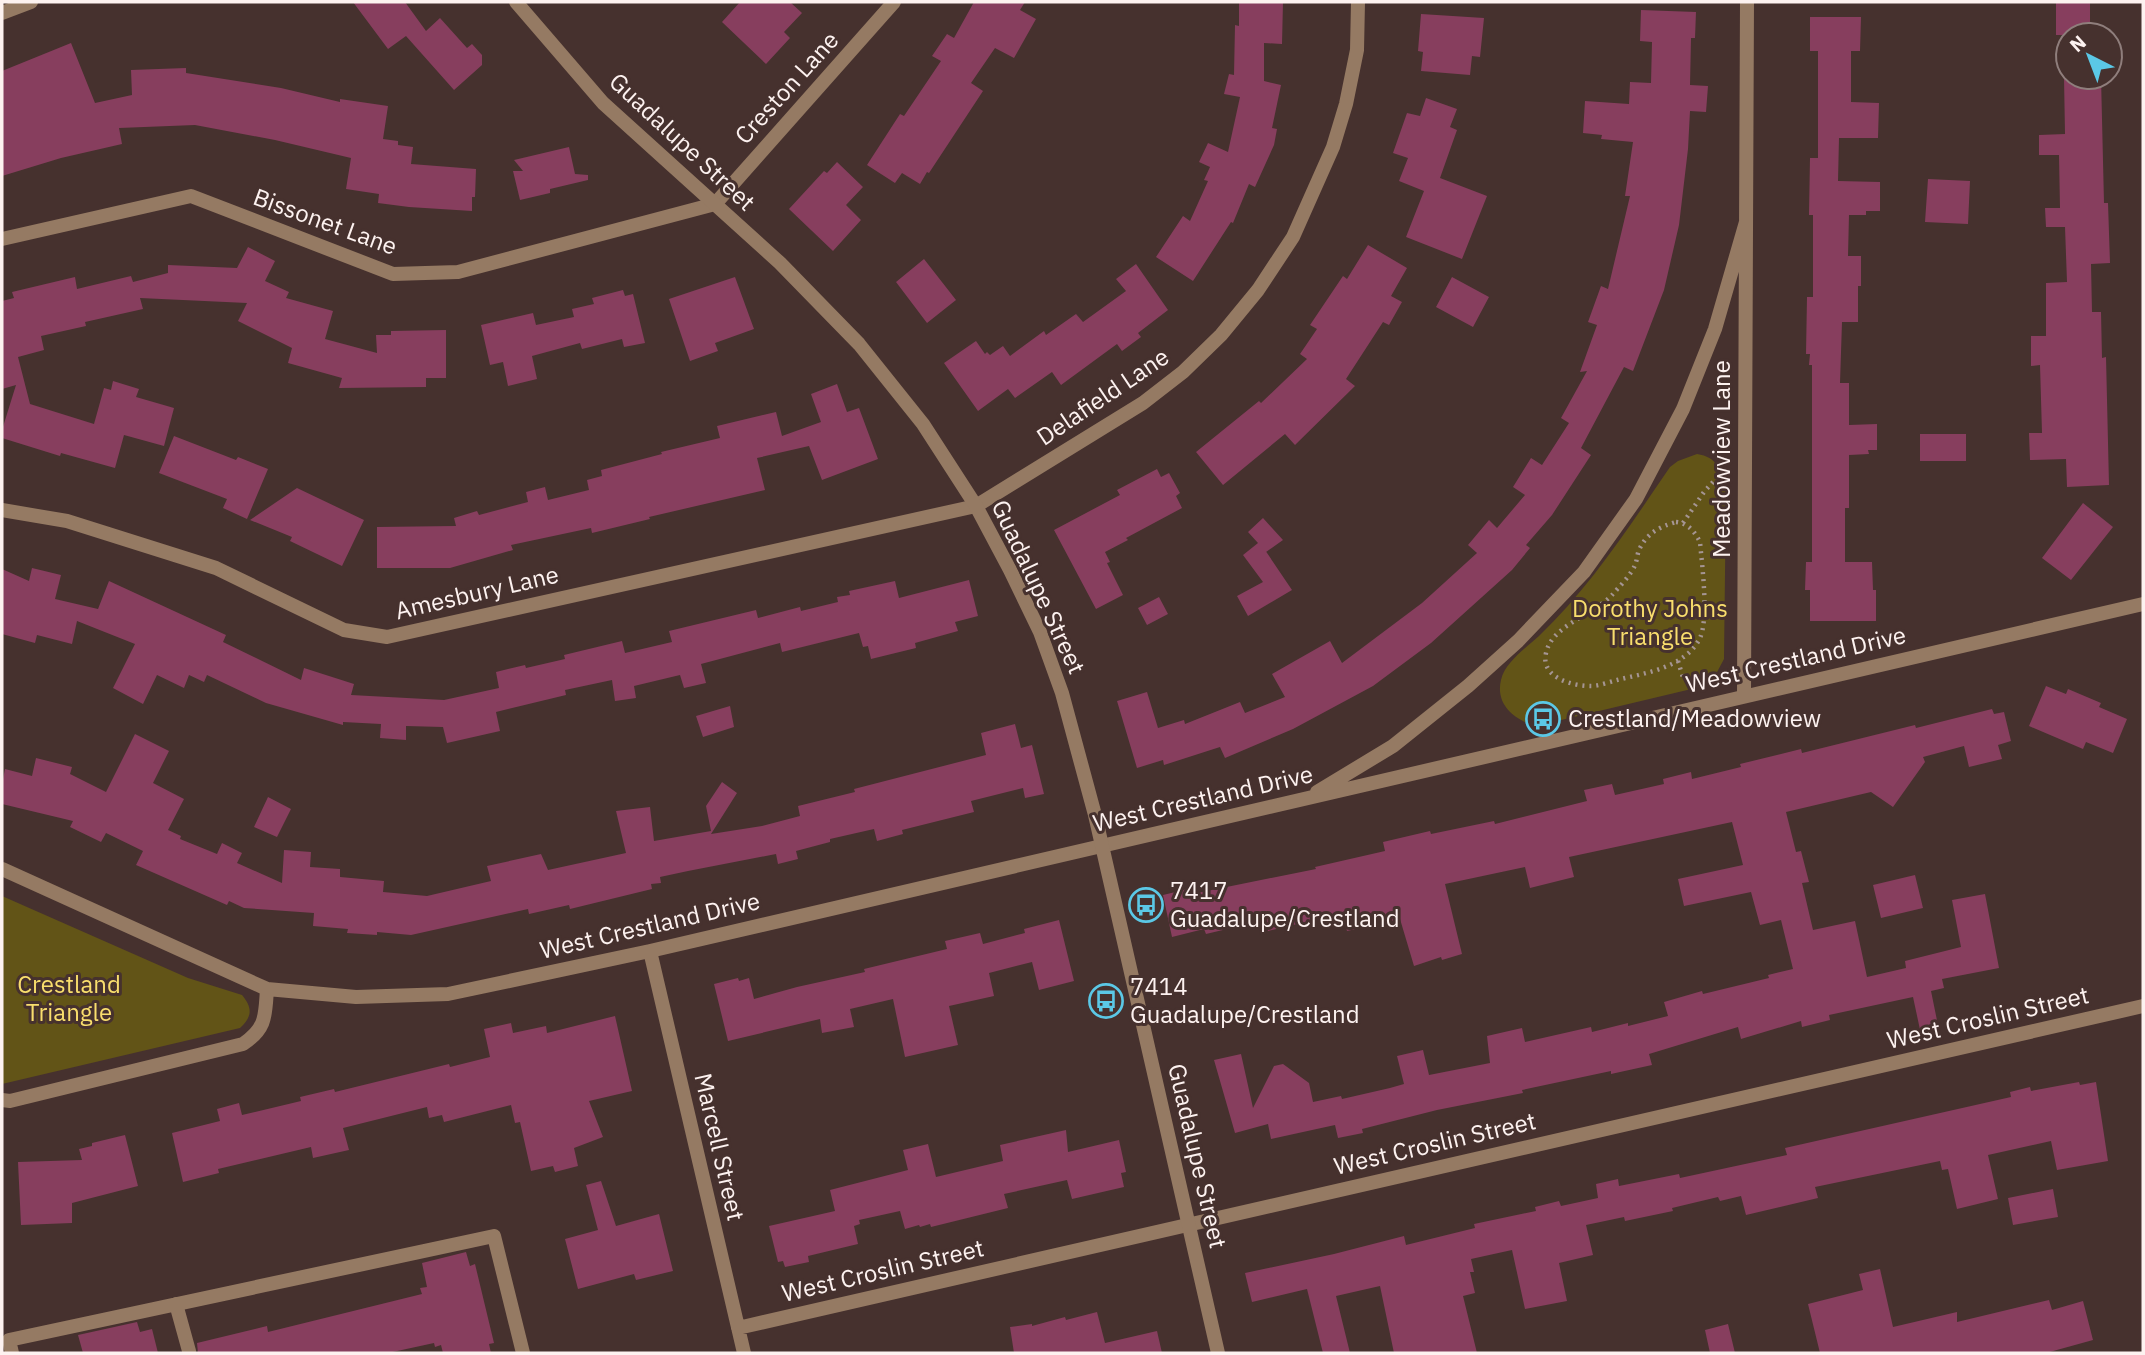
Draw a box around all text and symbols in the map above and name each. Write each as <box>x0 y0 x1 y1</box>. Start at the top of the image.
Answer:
north arrow <box>2054 21 2124 91</box>
street label: Creston Lane <box>727 24 845 150</box>
text: N <box>2064 30 2091 57</box>
street label: Guadalupe Street <box>603 65 763 217</box>
street label: Bissonet Lane <box>249 180 402 262</box>
street label: Delafield Lane <box>1030 340 1175 452</box>
street label: Meadowview Lane <box>1705 360 1737 558</box>
street label: Guadalupe Street <box>985 494 1093 679</box>
street label: Amesbury Lane <box>392 558 562 626</box>
park label: Dorothy Johns Triangle <box>1572 592 1728 652</box>
street label: West Crestland Drive <box>1683 618 1909 700</box>
bus stop icon: Crestland/Meadowview <box>1524 700 1562 738</box>
place label: Crestland/Meadowview <box>1568 702 1821 734</box>
street label: West Crestland Drive <box>1090 757 1316 839</box>
place label: 7417 Guadalupe/Crestland <box>1170 874 1400 934</box>
street label: West Crestland Drive <box>537 884 763 966</box>
bus stop icon: 7417 Guadalupe/Crestland <box>1127 886 1165 924</box>
park label: Crestland Triangle <box>17 968 121 1028</box>
place label: 7414 Guadalupe/Crestland <box>1130 970 1360 1030</box>
street label: West Croslin Street <box>1884 978 2092 1056</box>
bus stop icon: 7414 Guadalupe/Crestland <box>1087 982 1125 1020</box>
street label: Guadalupe Street <box>1161 1060 1235 1251</box>
street label: Marcell Street <box>687 1070 752 1224</box>
street label: West Croslin Street <box>1331 1104 1539 1182</box>
street label: West Croslin Street <box>779 1231 987 1309</box>

